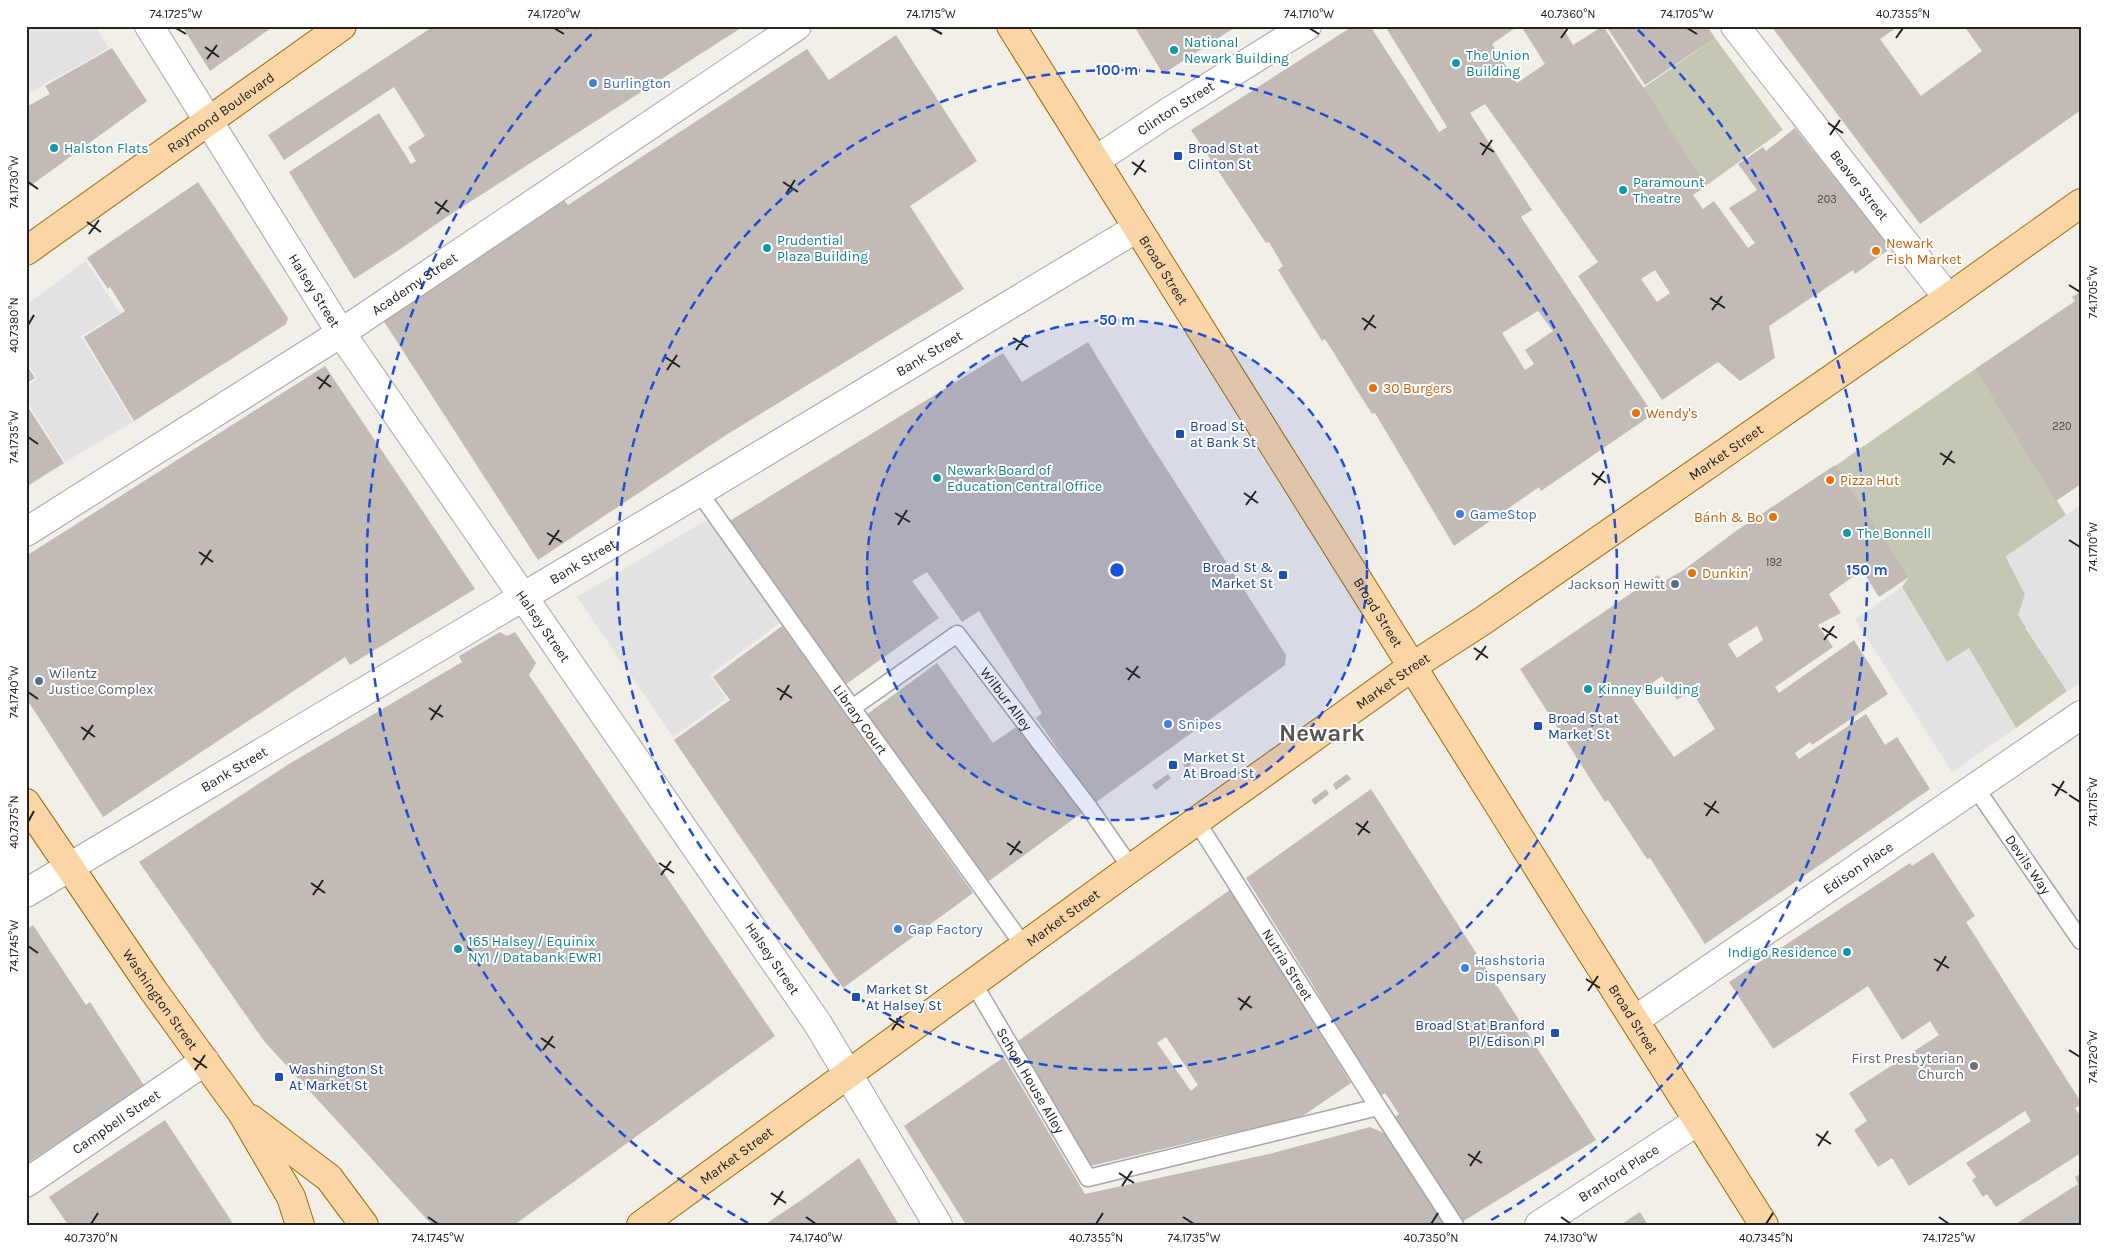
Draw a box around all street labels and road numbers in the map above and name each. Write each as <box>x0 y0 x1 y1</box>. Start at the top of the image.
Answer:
street label: Raymond Boulevard <box>164 68 278 156</box>
street label: Clinton Street <box>1134 77 1217 139</box>
street label: Beaver Street <box>1827 146 1892 224</box>
street label: Broad Street <box>1136 232 1192 308</box>
street label: Academy Street <box>368 249 461 319</box>
street label: Halsey Street <box>285 250 344 331</box>
street label: Bank Street <box>893 327 965 380</box>
street label: Market Street <box>1685 421 1766 484</box>
street label: Bank Street <box>546 535 619 588</box>
street label: Broad Street <box>1350 574 1407 651</box>
street label: Halsey Street <box>512 587 574 665</box>
street label: Market Street <box>1352 649 1433 713</box>
street label: Wilbur Alley <box>977 664 1036 734</box>
street label: Library Court <box>830 681 891 758</box>
street label: Bank Street <box>198 743 270 796</box>
street label: Devils Way <box>2002 831 2055 898</box>
street label: Edison Place <box>1820 838 1896 897</box>
street label: Market Street <box>1023 885 1103 950</box>
street label: Halsey Street <box>742 919 804 998</box>
street label: Nutria Street <box>1258 925 1317 1004</box>
street label: Washington Street <box>119 946 202 1053</box>
street label: Broad Street <box>1605 981 1662 1057</box>
street label: School House Alley <box>993 1025 1069 1137</box>
street label: Campbell Street <box>69 1086 163 1158</box>
street label: Market Street <box>696 1123 776 1188</box>
street label: Branford Place <box>1575 1140 1662 1206</box>

